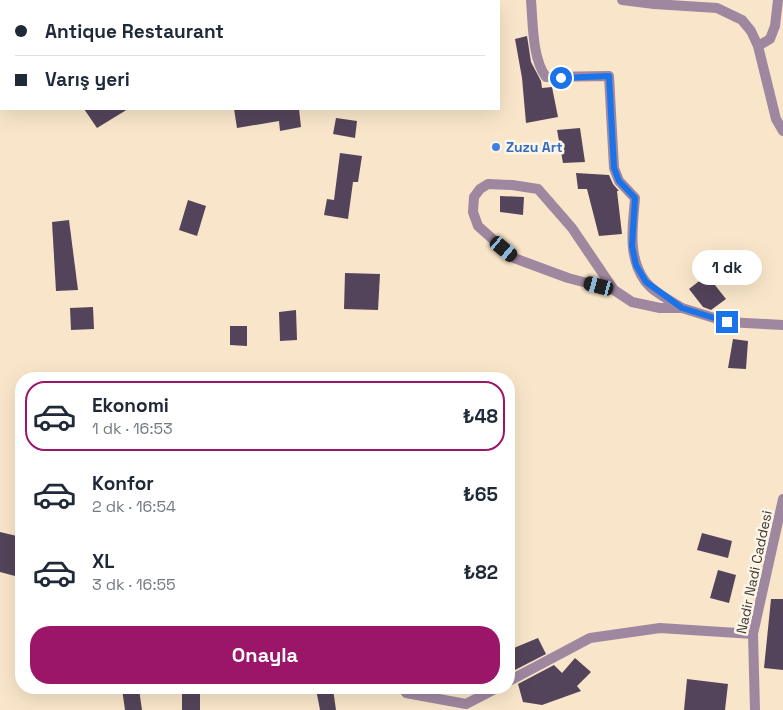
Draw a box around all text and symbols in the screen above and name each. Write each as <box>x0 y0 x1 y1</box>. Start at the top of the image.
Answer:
text: Antique Restaurant <box>45 19 224 44</box>
text: Varış yeri <box>45 67 130 92</box>
route start <box>550 67 572 89</box>
place label: Zuzu Art <box>506 138 563 156</box>
marker: Zuzu Art <box>490 141 502 153</box>
car <box>487 234 520 264</box>
callout: 1 dk <box>692 250 762 284</box>
text: 1 dk <box>712 257 742 278</box>
car <box>582 275 615 297</box>
route end <box>716 311 738 333</box>
text: Ekonomi <box>92 393 169 418</box>
icon: car <box>32 394 77 439</box>
text: ₺48 <box>463 404 498 429</box>
text: 1 dk · 16:53 <box>92 418 173 439</box>
text: Konfor <box>92 471 154 496</box>
icon: car <box>32 472 77 517</box>
text: ₺65 <box>463 482 498 507</box>
text: 2 dk · 16:54 <box>92 496 176 517</box>
street label: Nadir Nadi Caddesi <box>732 509 776 635</box>
text: XL <box>92 549 115 574</box>
icon: car <box>32 550 77 595</box>
text: ₺82 <box>464 560 498 585</box>
text: 3 dk · 16:55 <box>92 574 176 595</box>
button: Onayla <box>30 626 500 684</box>

